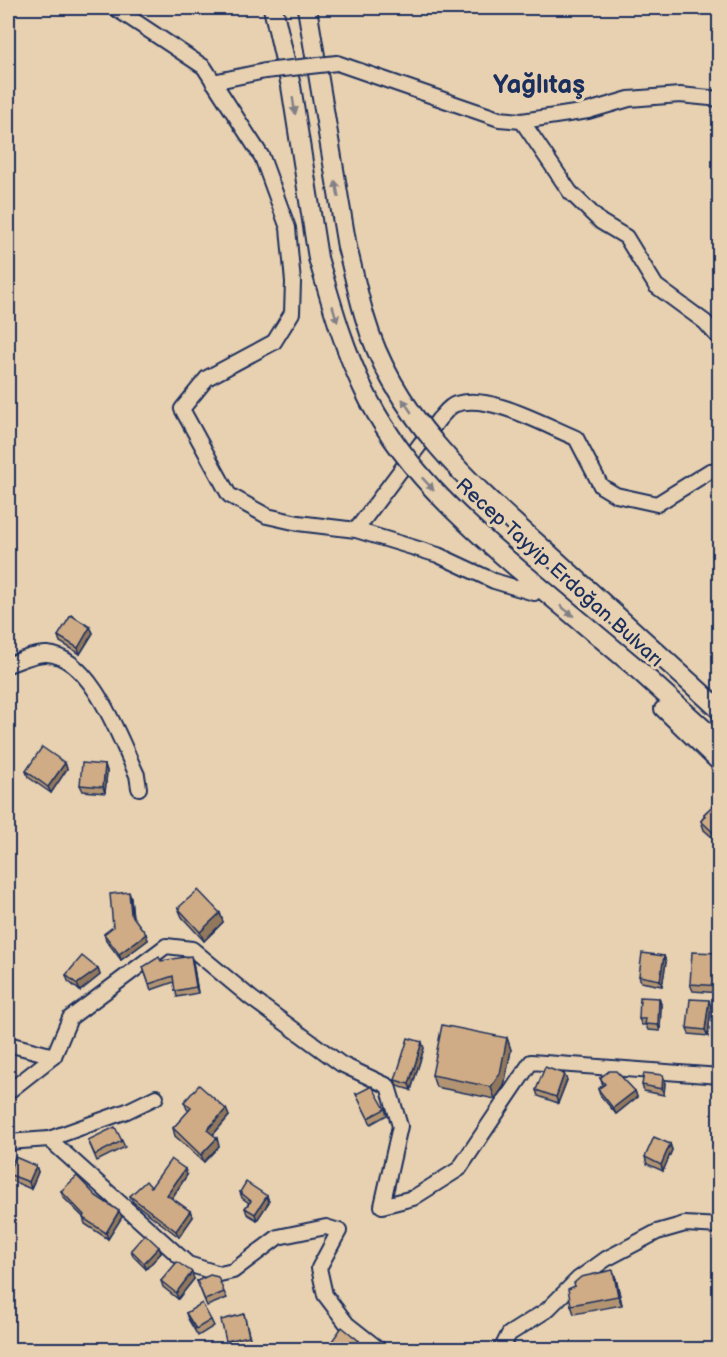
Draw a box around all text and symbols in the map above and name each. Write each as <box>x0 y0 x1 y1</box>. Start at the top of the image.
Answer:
district label: Yağlıtaş <box>493 70 585 101</box>
one-way arrow <box>290 96 299 115</box>
one-way arrow <box>332 179 341 198</box>
one-way arrow <box>331 305 340 323</box>
one-way arrow <box>401 399 413 415</box>
street label: Recep Tayyip Erdoğan Bulvarı <box>451 473 668 672</box>
one-way arrow <box>421 476 435 491</box>
one-way arrow <box>559 605 575 618</box>

